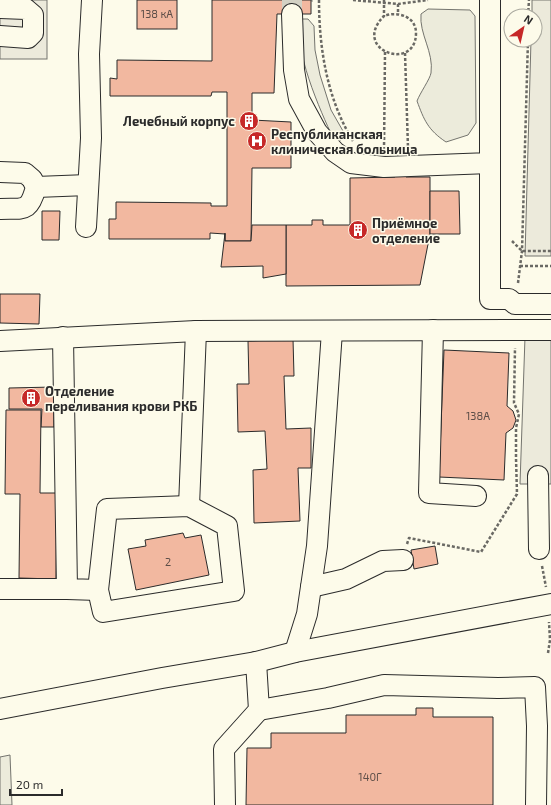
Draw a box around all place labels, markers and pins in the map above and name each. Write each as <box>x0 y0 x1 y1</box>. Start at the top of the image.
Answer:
building icon: Лечебный корпус <box>238 110 260 132</box>
place label: Лечебный корпус <box>123 113 235 129</box>
place label: Республиканская клиническая больница <box>271 126 418 157</box>
hospital icon: Республиканская клиническая больница <box>246 130 268 152</box>
place label: Приёмное отделение <box>372 215 440 246</box>
building icon: Приёмное отделение <box>347 219 369 241</box>
place label: Отделение переливания крови РКБ <box>45 383 197 414</box>
building icon: Отделение переливания крови РКБ <box>20 387 42 409</box>

